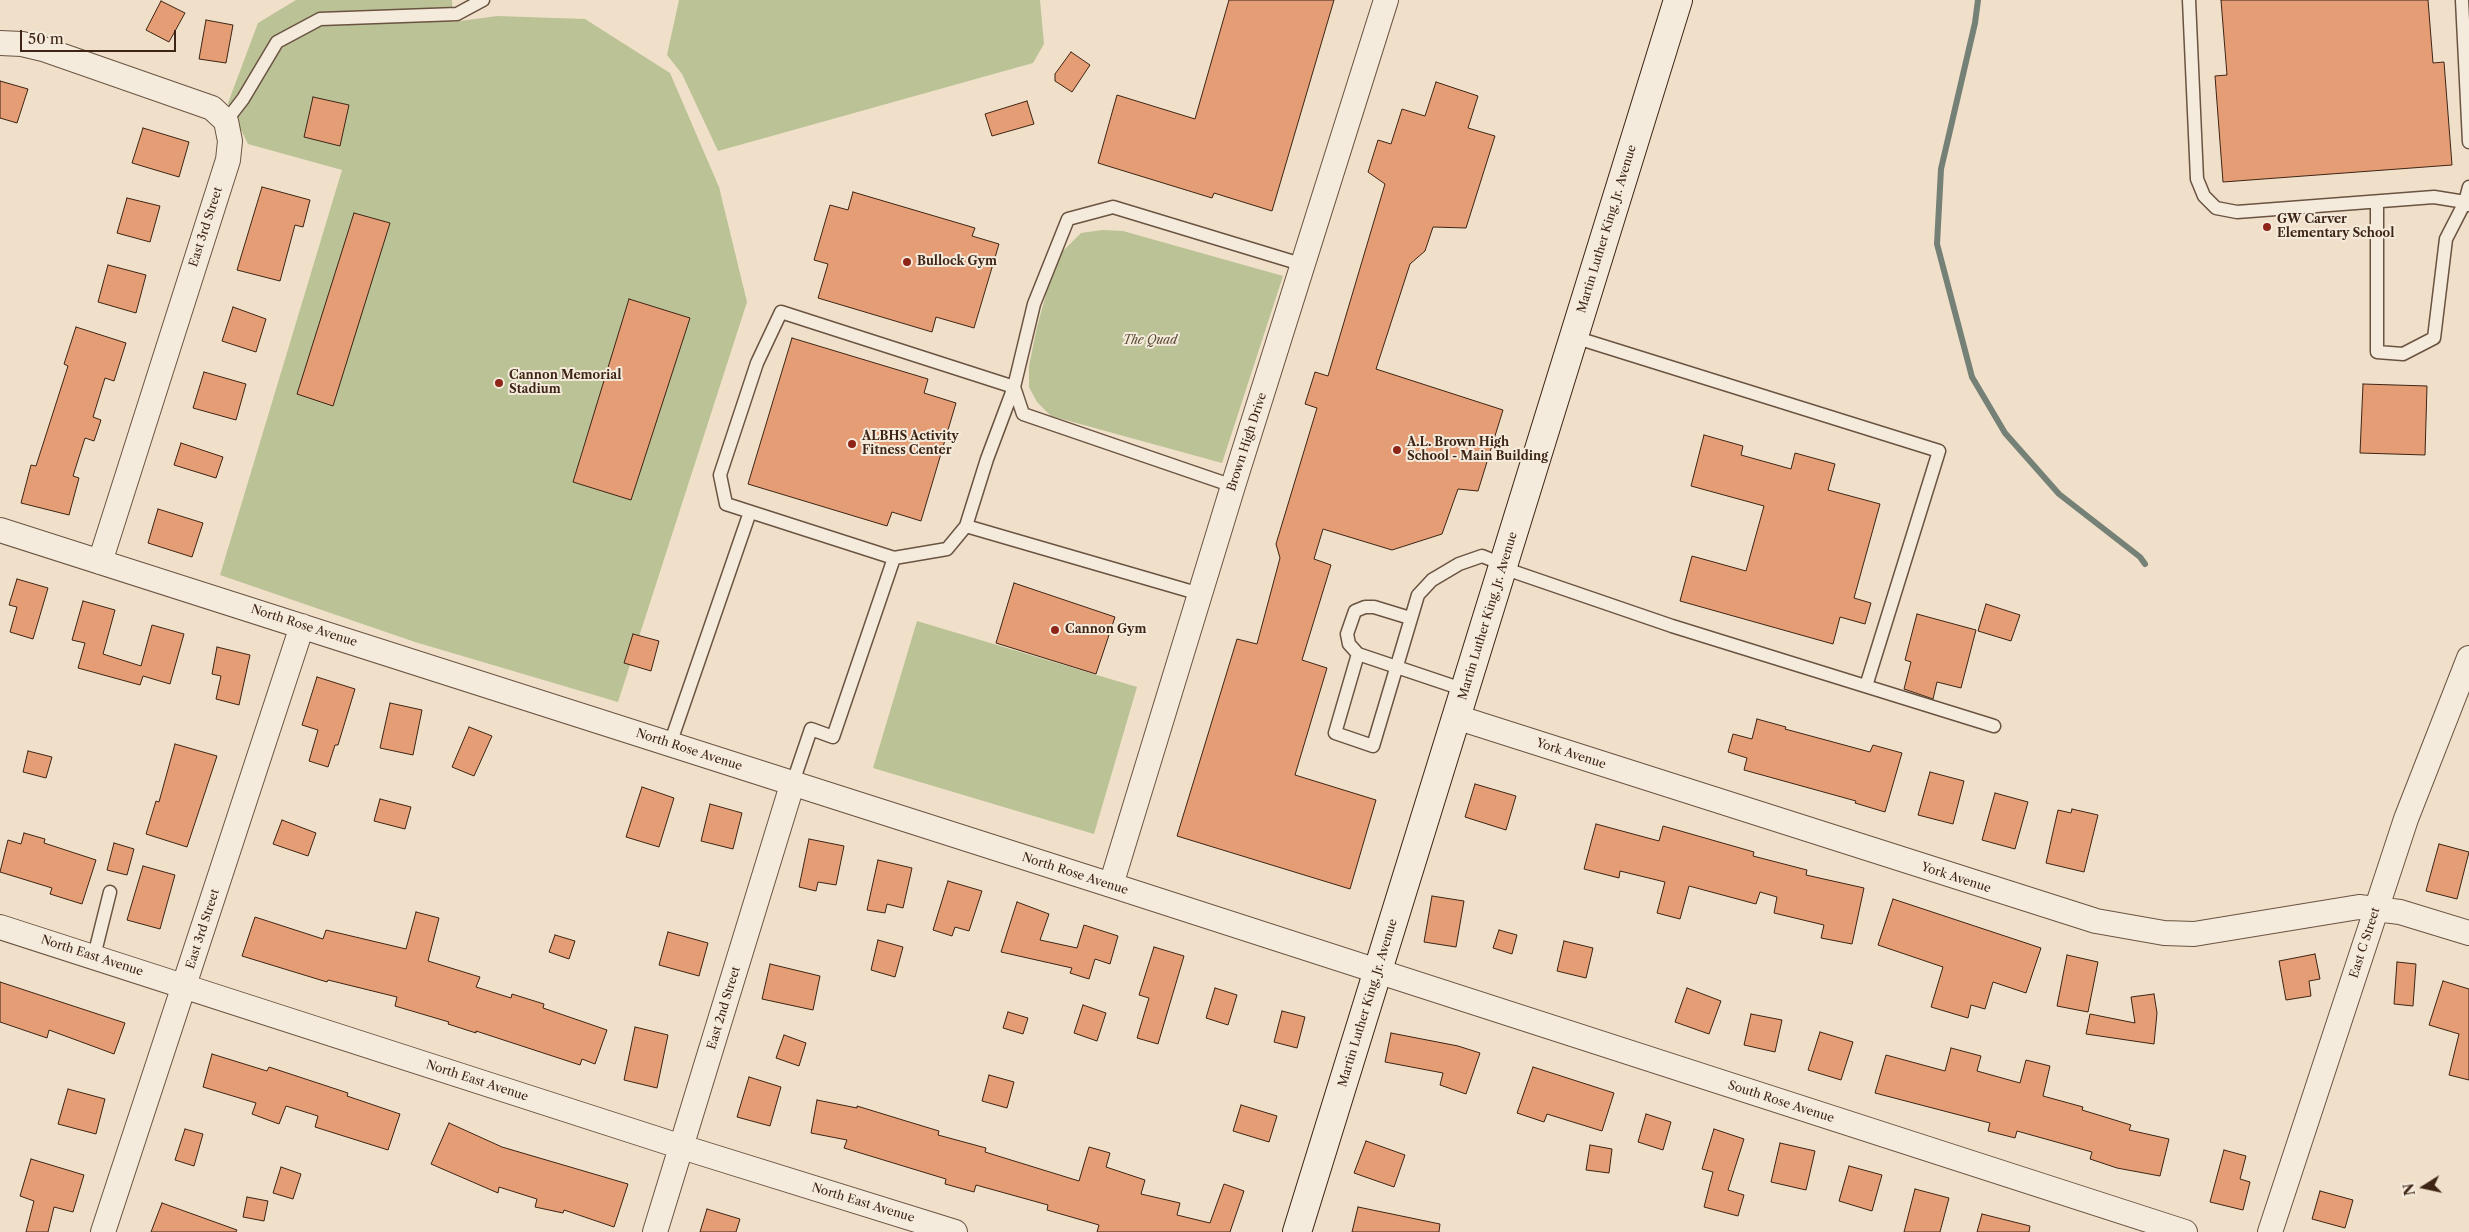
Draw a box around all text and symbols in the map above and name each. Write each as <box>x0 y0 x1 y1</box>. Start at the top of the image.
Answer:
scale bar <box>22 20 179 52</box>
text: 50 m <box>28 29 64 48</box>
street label: Martin Luther King, Jr. Avenue <box>1575 143 1639 315</box>
street label: East 3rd Street <box>186 185 226 269</box>
place label: GW Carver Elementary School <box>2277 213 2394 241</box>
marker: GW Carver Elementary School <box>2261 221 2273 233</box>
place label: Bullock Gym <box>917 255 997 269</box>
marker: Bullock Gym <box>901 256 913 268</box>
park label: The Quad <box>1123 334 1177 348</box>
place label: Cannon Memorial Stadium <box>509 369 621 397</box>
marker: Cannon Memorial Stadium <box>493 377 505 389</box>
street label: Brown High Drive <box>1224 391 1270 493</box>
place label: ALBHS Activity Fitness Center <box>862 430 959 458</box>
place label: A.L. Brown High School - Main Building <box>1407 436 1548 464</box>
marker: ALBHS Activity Fitness Center <box>846 438 858 450</box>
marker: A.L. Brown High School - Main Building <box>1391 444 1403 456</box>
street label: Martin Luther King, Jr. Avenue <box>1456 530 1520 702</box>
street label: North Rose Avenue <box>249 602 359 650</box>
place label: Cannon Gym <box>1065 623 1146 637</box>
marker: Cannon Gym <box>1049 624 1061 636</box>
street label: North Rose Avenue <box>634 726 744 774</box>
street label: York Avenue <box>1534 736 1608 772</box>
street label: North Rose Avenue <box>1020 850 1130 898</box>
street label: York Avenue <box>1919 860 1993 896</box>
street label: East 3rd Street <box>183 887 223 971</box>
street label: East C Street <box>2347 906 2383 980</box>
street label: Martin Luther King, Jr. Avenue <box>1336 917 1400 1089</box>
street label: North East Avenue <box>39 933 145 979</box>
street label: East 2nd Street <box>705 965 743 1051</box>
street label: North East Avenue <box>424 1058 530 1104</box>
street label: South Rose Avenue <box>1726 1078 1836 1126</box>
north arrow <box>2399 1162 2449 1212</box>
street label: North East Avenue <box>810 1180 916 1226</box>
text: N <box>2399 1182 2419 1197</box>

